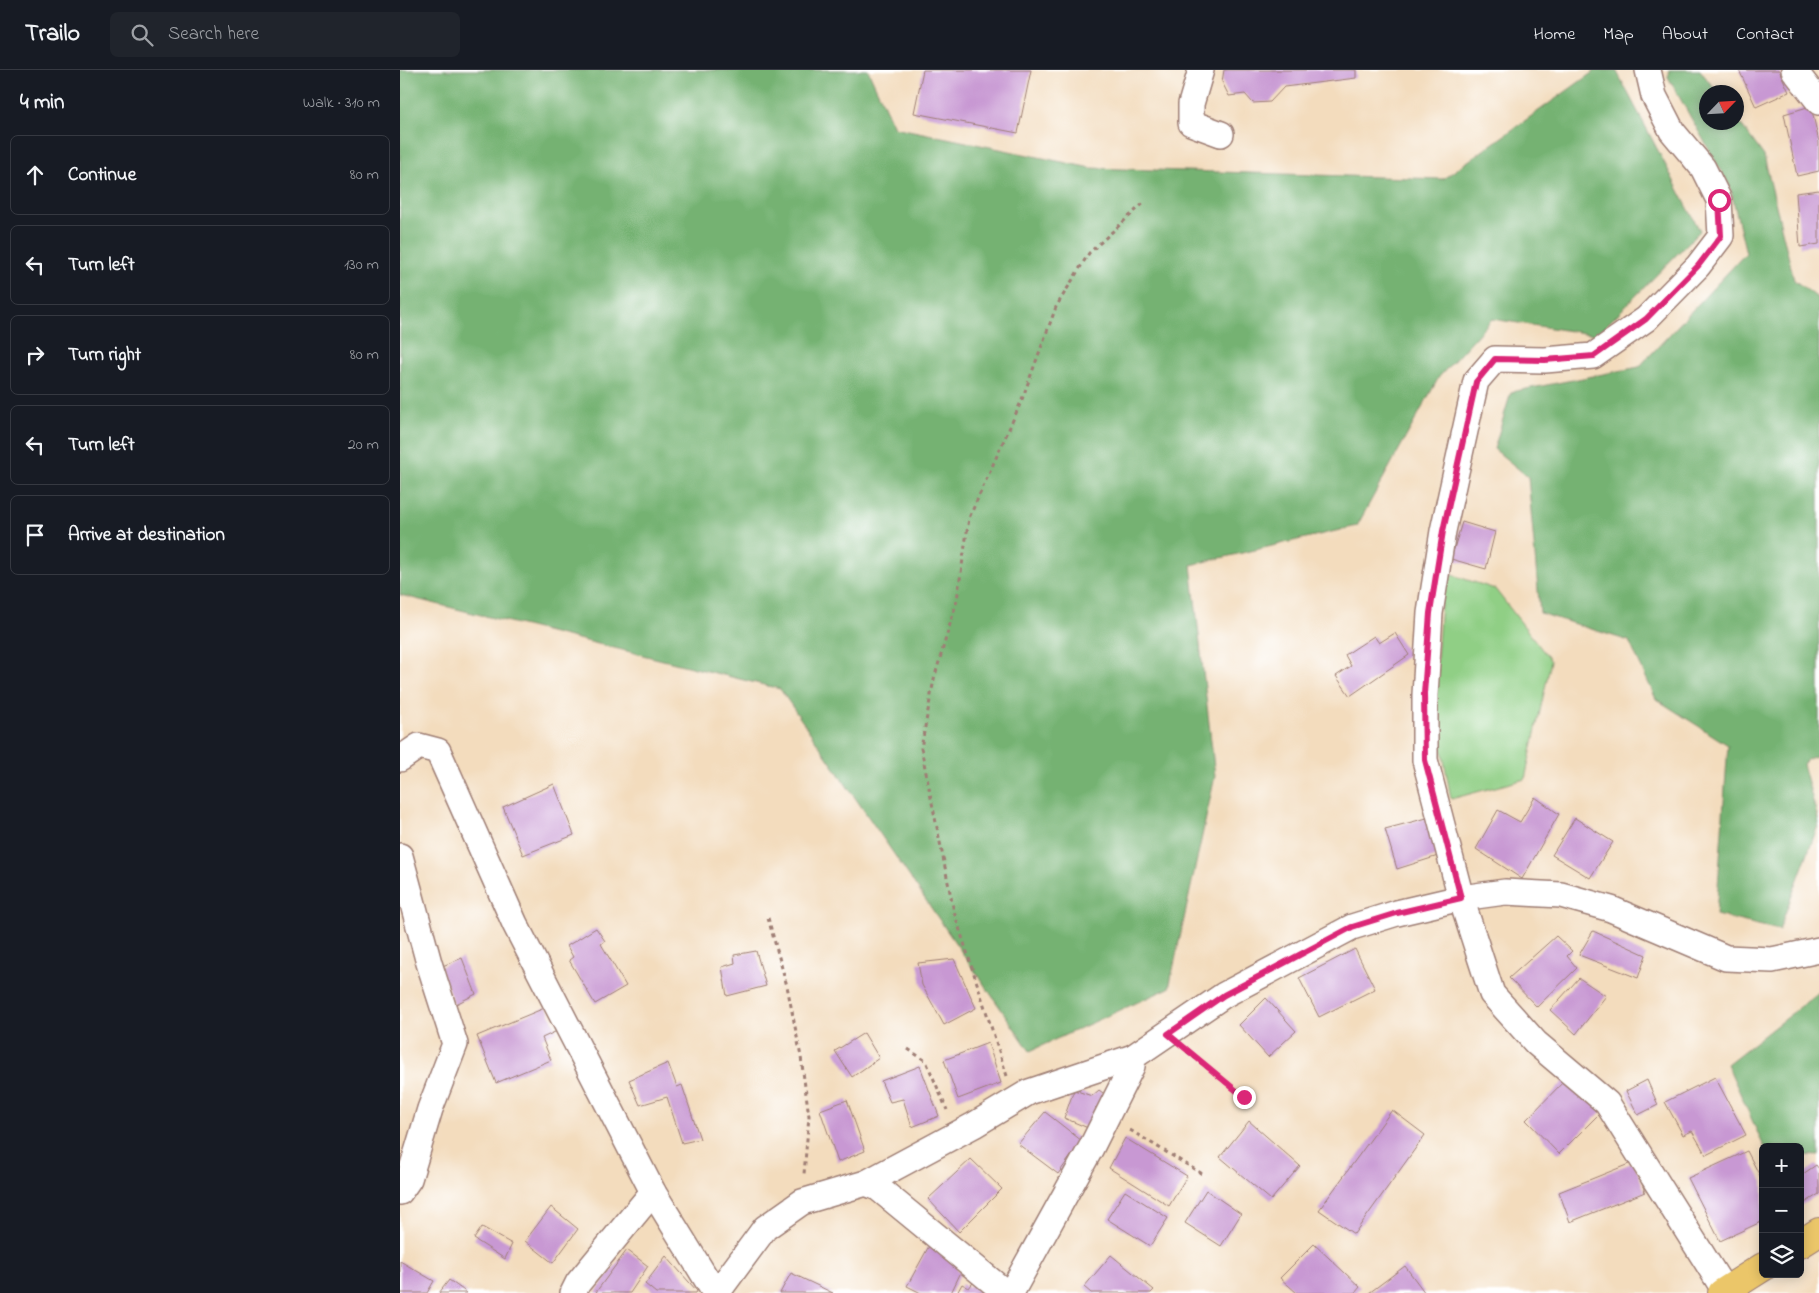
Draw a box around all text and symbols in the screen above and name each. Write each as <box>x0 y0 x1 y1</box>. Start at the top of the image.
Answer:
search box <box>110 12 460 57</box>
text: Trailo <box>25 17 80 52</box>
icon: search <box>128 21 156 49</box>
text: Search here <box>168 21 259 48</box>
text: Home <box>1534 22 1575 48</box>
text: Map <box>1603 22 1634 48</box>
text: About <box>1662 22 1708 48</box>
text: Contact <box>1736 22 1794 48</box>
north arrow <box>1699 85 1744 130</box>
text: 4 min <box>20 88 64 118</box>
text: Walk · 310 m <box>303 91 380 115</box>
icon: ahead <box>21 161 49 189</box>
text: Continue <box>68 162 136 189</box>
text: 80 m <box>350 163 379 187</box>
route start <box>1708 189 1731 212</box>
icon: left <box>21 251 49 279</box>
text: Turn left <box>68 252 135 279</box>
text: 130 m <box>344 253 379 277</box>
icon: right <box>21 341 49 369</box>
text: Turn right <box>68 342 141 369</box>
text: 80 m <box>350 343 379 367</box>
icon: left <box>21 431 49 459</box>
text: Turn left <box>68 432 135 459</box>
text: 20 m <box>348 433 379 457</box>
icon: arrive <box>21 521 49 549</box>
text: Arrive at destination <box>68 522 225 549</box>
route end <box>1233 1086 1256 1109</box>
map controls <box>1759 1143 1804 1278</box>
button: + <box>1759 1143 1804 1188</box>
button: − <box>1759 1188 1804 1233</box>
button: layers <box>1759 1233 1804 1278</box>

